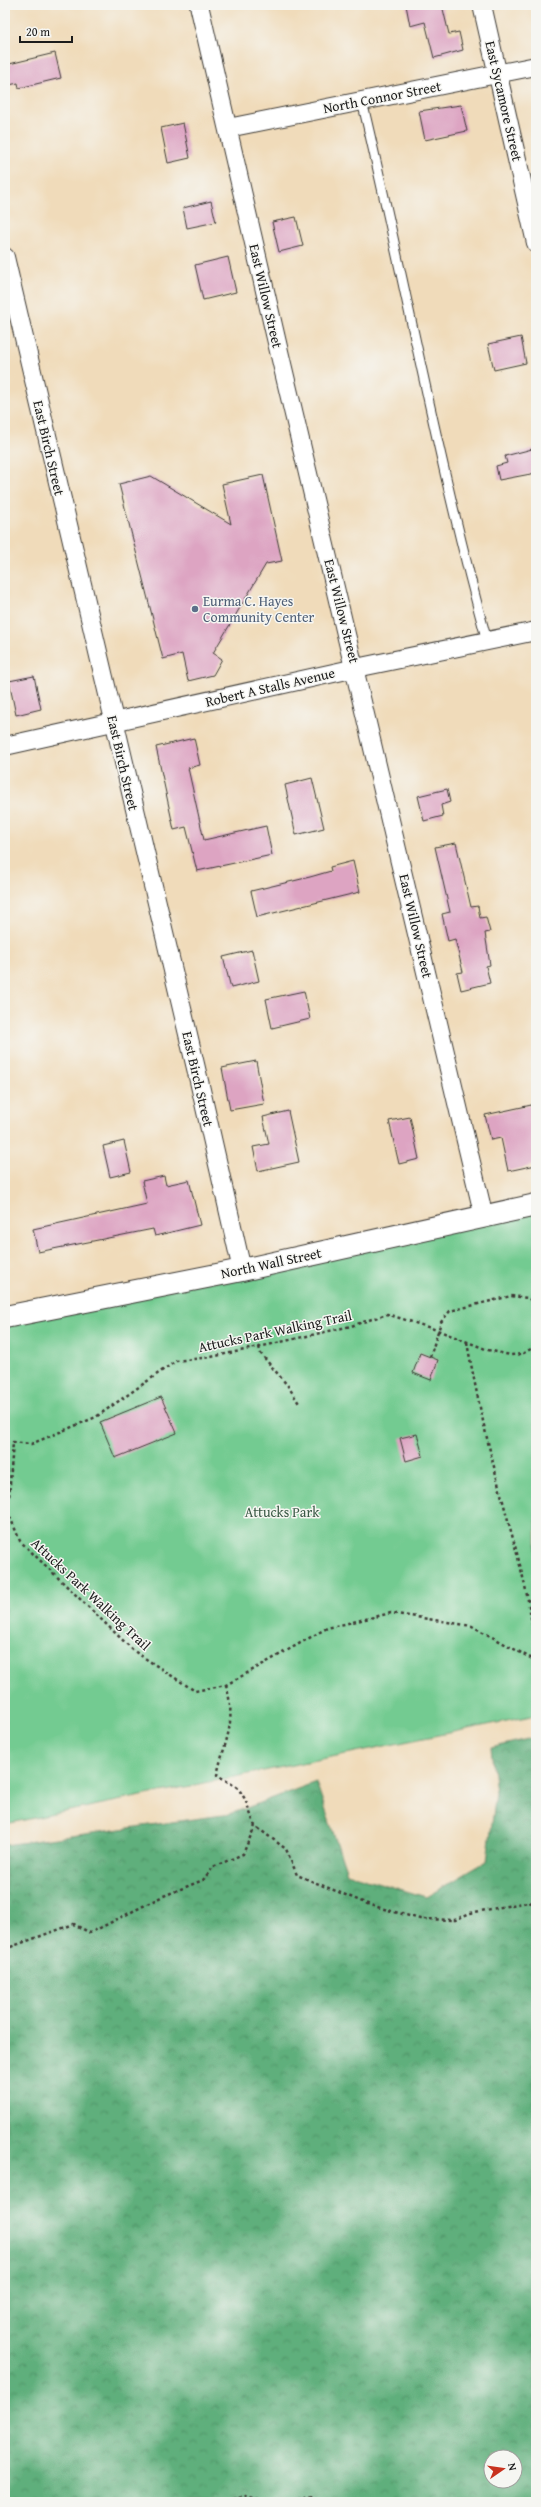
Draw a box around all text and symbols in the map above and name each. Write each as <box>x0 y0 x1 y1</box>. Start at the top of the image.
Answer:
scale bar <box>20 18 72 44</box>
text: 20 m <box>26 23 50 40</box>
street label: East Sycamore Street <box>480 39 528 163</box>
street label: North Connor Street <box>321 76 443 118</box>
street label: East Willow Street <box>244 242 288 350</box>
street label: East Birch Street <box>28 398 70 498</box>
street label: East Willow Street <box>319 557 365 665</box>
place label: Eurma C. Hayes Community Center <box>203 591 315 627</box>
marker: Eurma C. Hayes Community Center <box>190 604 200 614</box>
street label: Robert A Stalls Avenue <box>203 662 337 712</box>
street label: East Birch Street <box>102 713 144 813</box>
street label: East Willow Street <box>394 872 438 980</box>
street label: East Birch Street <box>177 1029 219 1129</box>
street label: North Wall Street <box>219 1243 323 1283</box>
street label: Attucks Park Walking Trail <box>196 1305 354 1357</box>
park label: Attucks Park <box>245 1502 320 1522</box>
street label: Attucks Park Walking Trail <box>27 1533 155 1655</box>
north arrow <box>483 2449 523 2489</box>
text: N <box>504 2461 522 2473</box>

